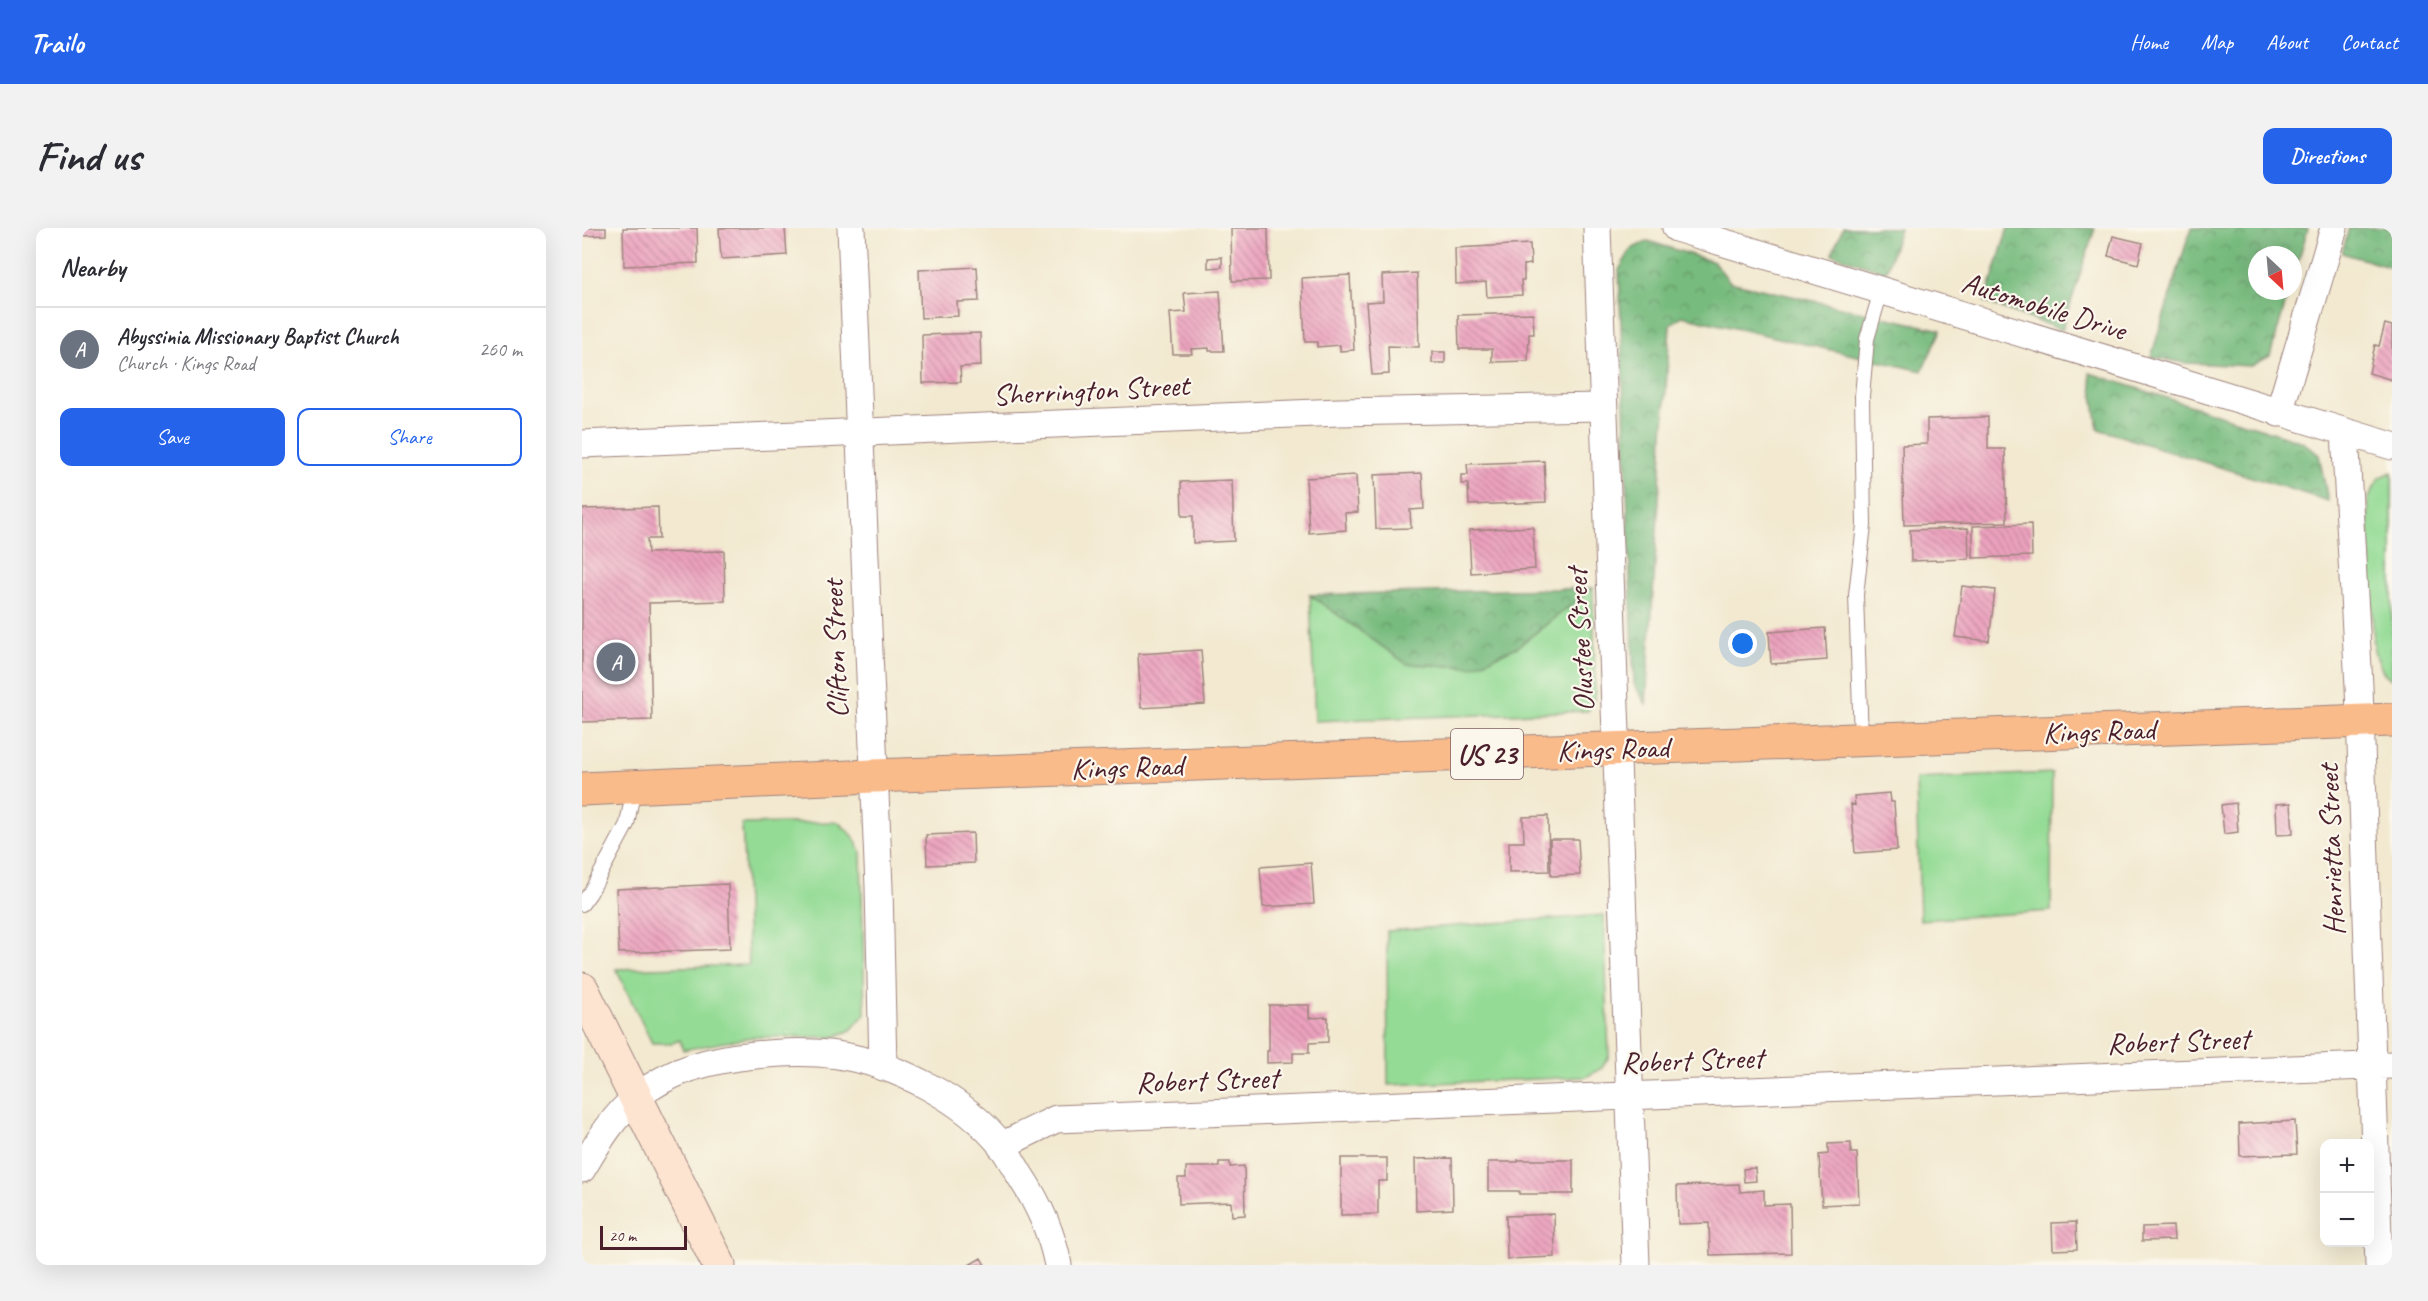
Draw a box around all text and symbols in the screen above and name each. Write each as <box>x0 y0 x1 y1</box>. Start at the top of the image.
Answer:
text: Trailo <box>30 25 84 60</box>
text: Home <box>2130 29 2168 55</box>
text: Map <box>2201 29 2233 55</box>
text: About <box>2266 29 2308 55</box>
text: Contact <box>2341 29 2398 55</box>
button: Directions <box>2263 128 2392 184</box>
text: Find us <box>36 130 141 183</box>
north arrow <box>2248 246 2302 300</box>
text: Nearby <box>60 251 125 284</box>
street label: Automobile Drive <box>1957 263 2133 350</box>
text: Abyssinia Missionary Baptist Church <box>117 323 399 351</box>
text: A <box>74 337 85 362</box>
text: 260 m <box>479 337 522 362</box>
text: Church · Kings Road <box>117 351 255 376</box>
street label: Sherrington Street <box>992 366 1193 414</box>
button: Save <box>60 408 285 466</box>
button: Share <box>297 408 522 466</box>
street label: Olustee Street <box>1557 563 1603 713</box>
street label: Clifton Street <box>813 576 856 719</box>
your location <box>1728 629 1757 658</box>
pin: A <box>597 640 636 684</box>
street label: Kings Road <box>2042 710 2160 752</box>
street label: Kings Road <box>1556 728 1674 770</box>
road number: US 23 <box>1451 729 1523 779</box>
street label: Kings Road <box>1070 746 1188 788</box>
street label: Henrietta Street <box>2309 761 2353 936</box>
street label: Robert Street <box>2106 1019 2254 1062</box>
street label: Robert Street <box>1620 1038 1768 1081</box>
street label: Robert Street <box>1135 1058 1283 1101</box>
map controls <box>2320 1139 2374 1247</box>
button: + <box>2320 1139 2374 1193</box>
button: − <box>2320 1193 2374 1247</box>
scale bar <box>600 1223 687 1250</box>
text: 20 m <box>609 1226 636 1246</box>

